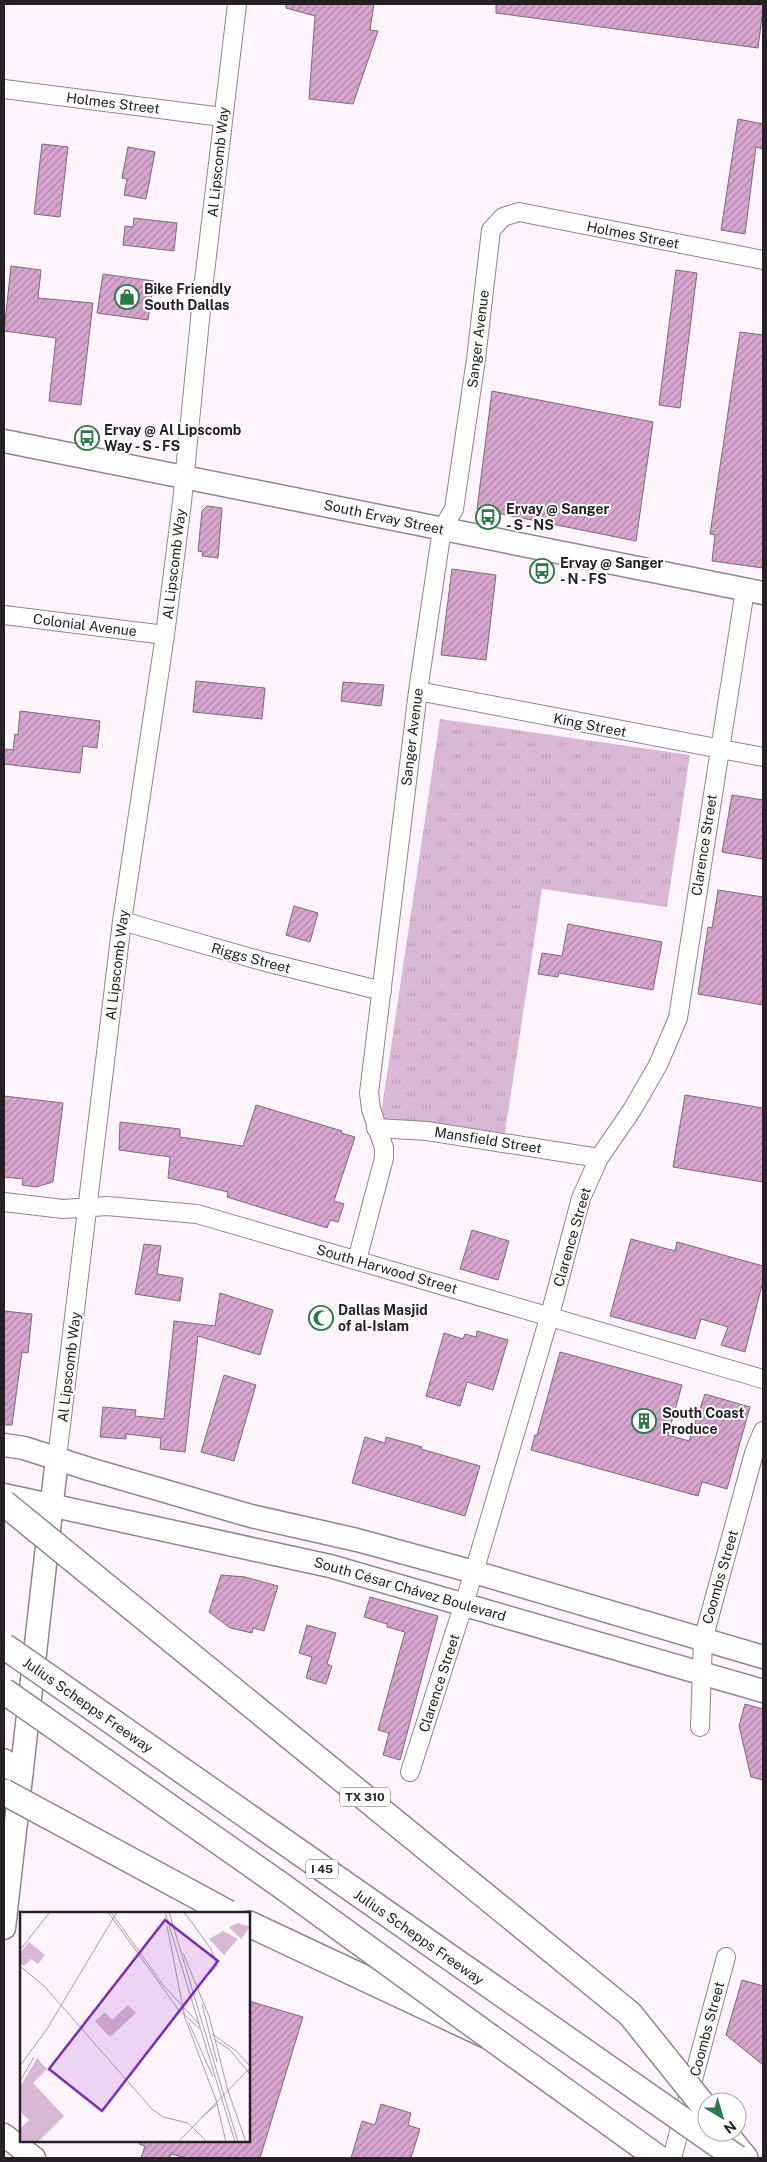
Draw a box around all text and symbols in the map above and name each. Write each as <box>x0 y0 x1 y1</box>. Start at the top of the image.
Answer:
street label: Holmes Street <box>65 89 161 117</box>
street label: Al Lipscomb Way <box>204 105 232 218</box>
street label: Holmes Street <box>585 218 681 252</box>
place label: Bike Friendly South Dallas <box>144 281 232 313</box>
shop icon: Bike Friendly South Dallas <box>114 284 140 310</box>
street label: Sanger Avenue <box>464 289 492 389</box>
place label: Ervay @ Al Lipscomb Way - S - FS <box>104 422 241 454</box>
bus stop icon: Ervay @ Al Lipscomb Way - S - FS <box>74 425 100 451</box>
street label: South Ervay Street <box>322 496 446 538</box>
place label: Ervay @ Sanger - S - NS <box>506 501 609 533</box>
bus stop icon: Ervay @ Sanger - S - NS <box>475 504 501 530</box>
street label: Al Lipscomb Way <box>159 507 189 620</box>
place label: Ervay @ Sanger - N - FS <box>560 555 663 587</box>
bus stop icon: Ervay @ Sanger - N - FS <box>529 558 555 584</box>
street label: Colonial Avenue <box>32 611 138 639</box>
street label: Sanger Avenue <box>398 687 426 787</box>
street label: King Street <box>552 710 628 740</box>
street label: Clarence Street <box>688 793 720 897</box>
street label: Al Lipscomb Way <box>102 908 132 1021</box>
street label: Riggs Street <box>210 940 292 976</box>
street label: Mansfield Street <box>433 1124 543 1156</box>
street label: Clarence Street <box>550 1185 594 1289</box>
street label: South Harwood Street <box>315 1241 459 1297</box>
place label: Dallas Masjid of al-Islam <box>338 1302 428 1334</box>
mosque icon: Dallas Masjid of al-Islam <box>308 1305 334 1331</box>
street label: Al Lipscomb Way <box>54 1310 84 1423</box>
place label: South Coast Produce <box>662 1405 745 1437</box>
building icon: South Coast Produce <box>631 1408 657 1434</box>
street label: Coombs Street <box>699 1528 741 1626</box>
street label: South César Chávez Boulevard <box>312 1554 508 1624</box>
street label: Clarence Street <box>416 1632 462 1734</box>
street label: Julius Schepps Freeway <box>20 1654 156 1756</box>
road number: TX 310 <box>340 1788 390 1806</box>
road number: I 45 <box>306 1860 338 1878</box>
street label: Julius Schepps Freeway <box>351 1886 487 1988</box>
inset map <box>20 1912 250 2142</box>
street label: Coombs Street <box>687 1980 727 2078</box>
north arrow <box>697 2092 747 2142</box>
text: N <box>721 2118 739 2137</box>

